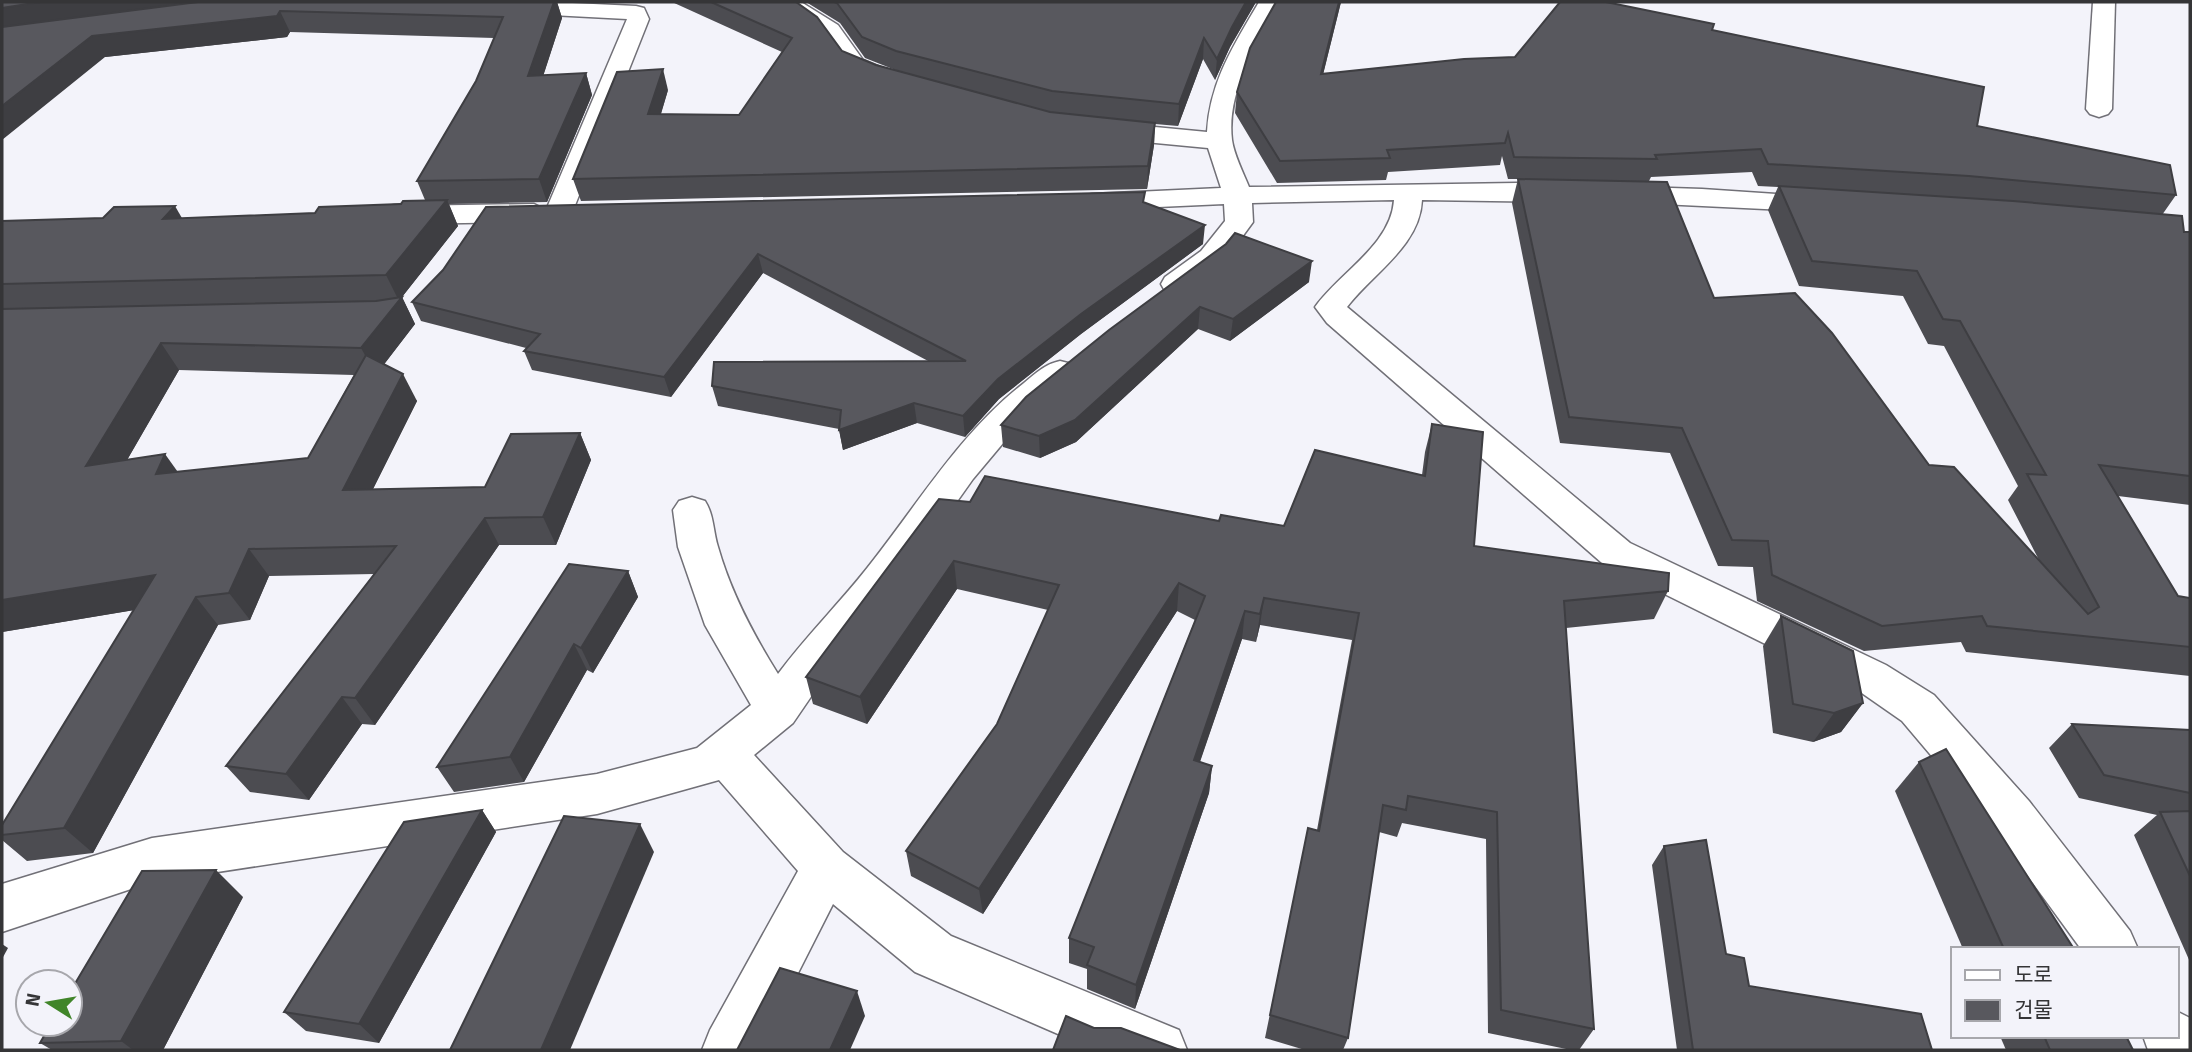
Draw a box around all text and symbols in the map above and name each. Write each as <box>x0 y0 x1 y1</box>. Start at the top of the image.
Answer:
legend <box>1951 947 2178 1038</box>
text: 도로 <box>2014 962 2053 988</box>
north arrow <box>14 968 84 1038</box>
text: N <box>20 991 46 1009</box>
text: 건물 <box>2014 997 2053 1023</box>

